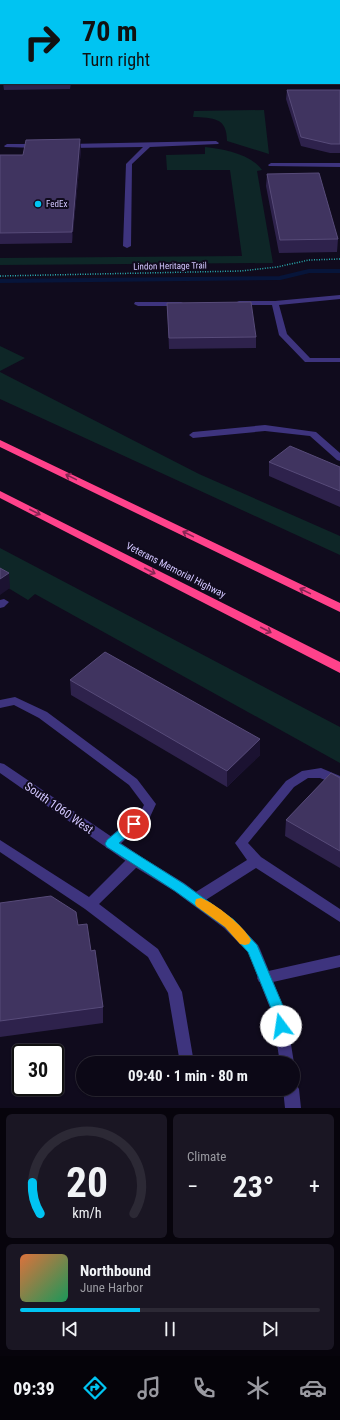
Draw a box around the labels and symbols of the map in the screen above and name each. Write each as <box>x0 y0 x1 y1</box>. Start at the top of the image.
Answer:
marker: FedEx <box>33 199 43 209</box>
place label: FedEx <box>46 199 67 209</box>
street label: Lindon Heritage Trail <box>133 260 207 272</box>
one-way arrow <box>65 473 77 481</box>
one-way arrow <box>28 509 40 516</box>
one-way arrow <box>182 530 194 537</box>
street label: Veterans Memorial Highway <box>124 540 228 600</box>
one-way arrow <box>144 568 156 575</box>
one-way arrow <box>299 587 311 594</box>
one-way arrow <box>260 627 272 635</box>
street label: South 1060 West <box>22 779 96 837</box>
pin <box>117 807 151 841</box>
position arrow <box>260 1005 302 1047</box>
speed limit sign: 30 <box>12 1044 64 1096</box>

